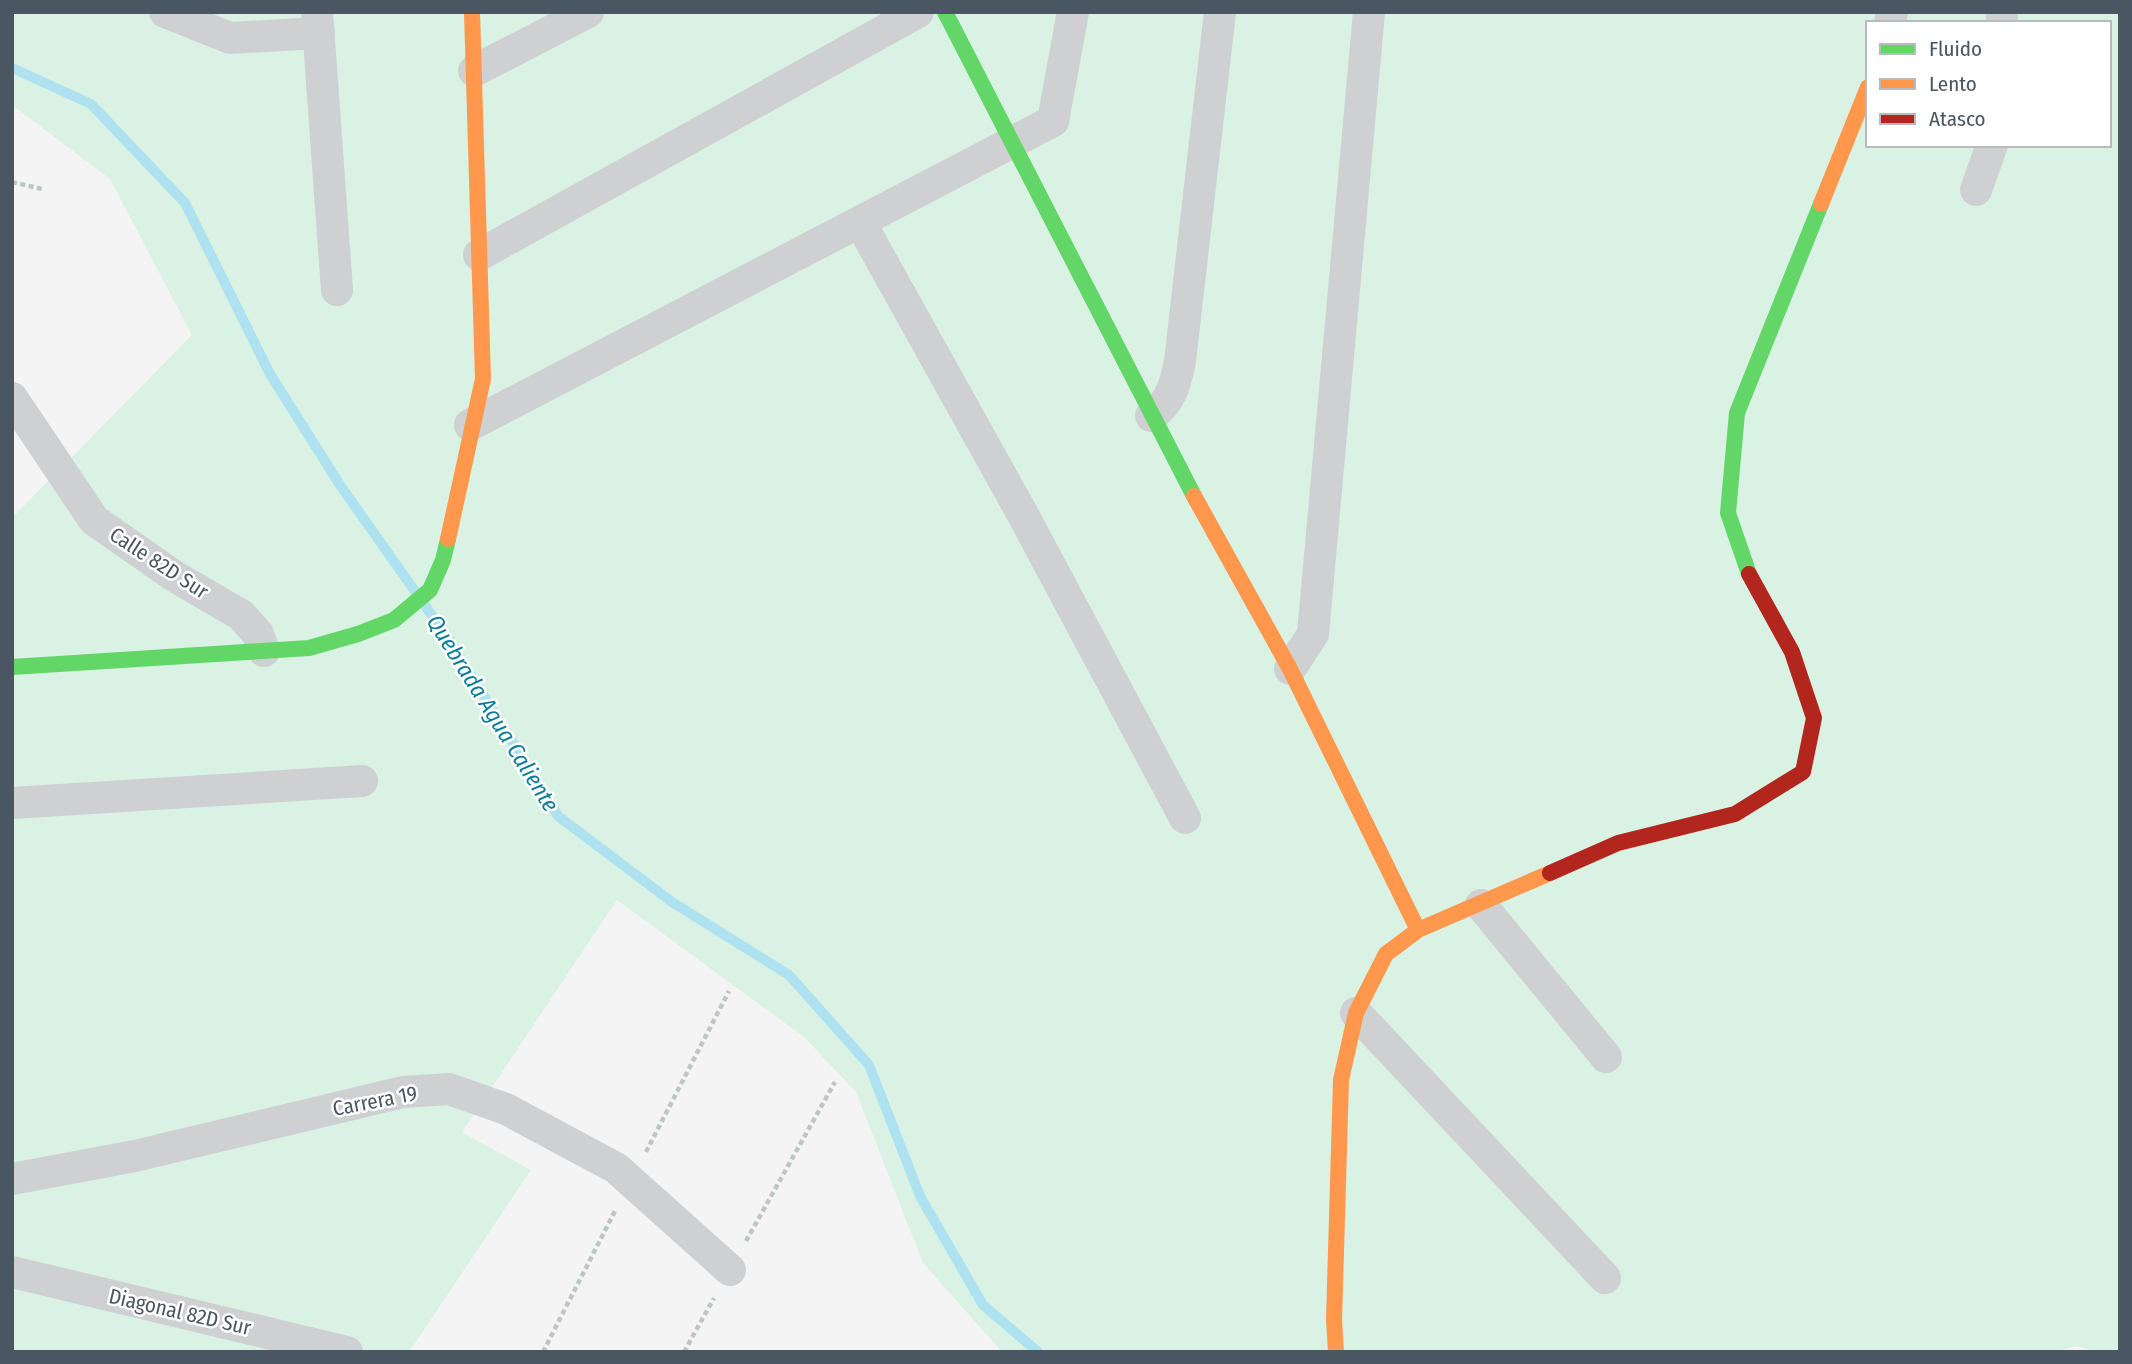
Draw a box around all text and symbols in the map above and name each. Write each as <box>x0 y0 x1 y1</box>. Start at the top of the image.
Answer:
legend <box>1866 21 2111 147</box>
text: Fluido <box>1929 36 1982 62</box>
text: Lento <box>1929 71 1977 97</box>
text: Atasco <box>1929 106 1986 132</box>
street label: Calle 82D Sur <box>105 522 214 605</box>
water label: Quebrada Agua Caliente <box>421 609 565 817</box>
street label: Carrera 19 <box>331 1080 419 1122</box>
street label: Diagonal 82D Sur <box>106 1283 254 1341</box>

